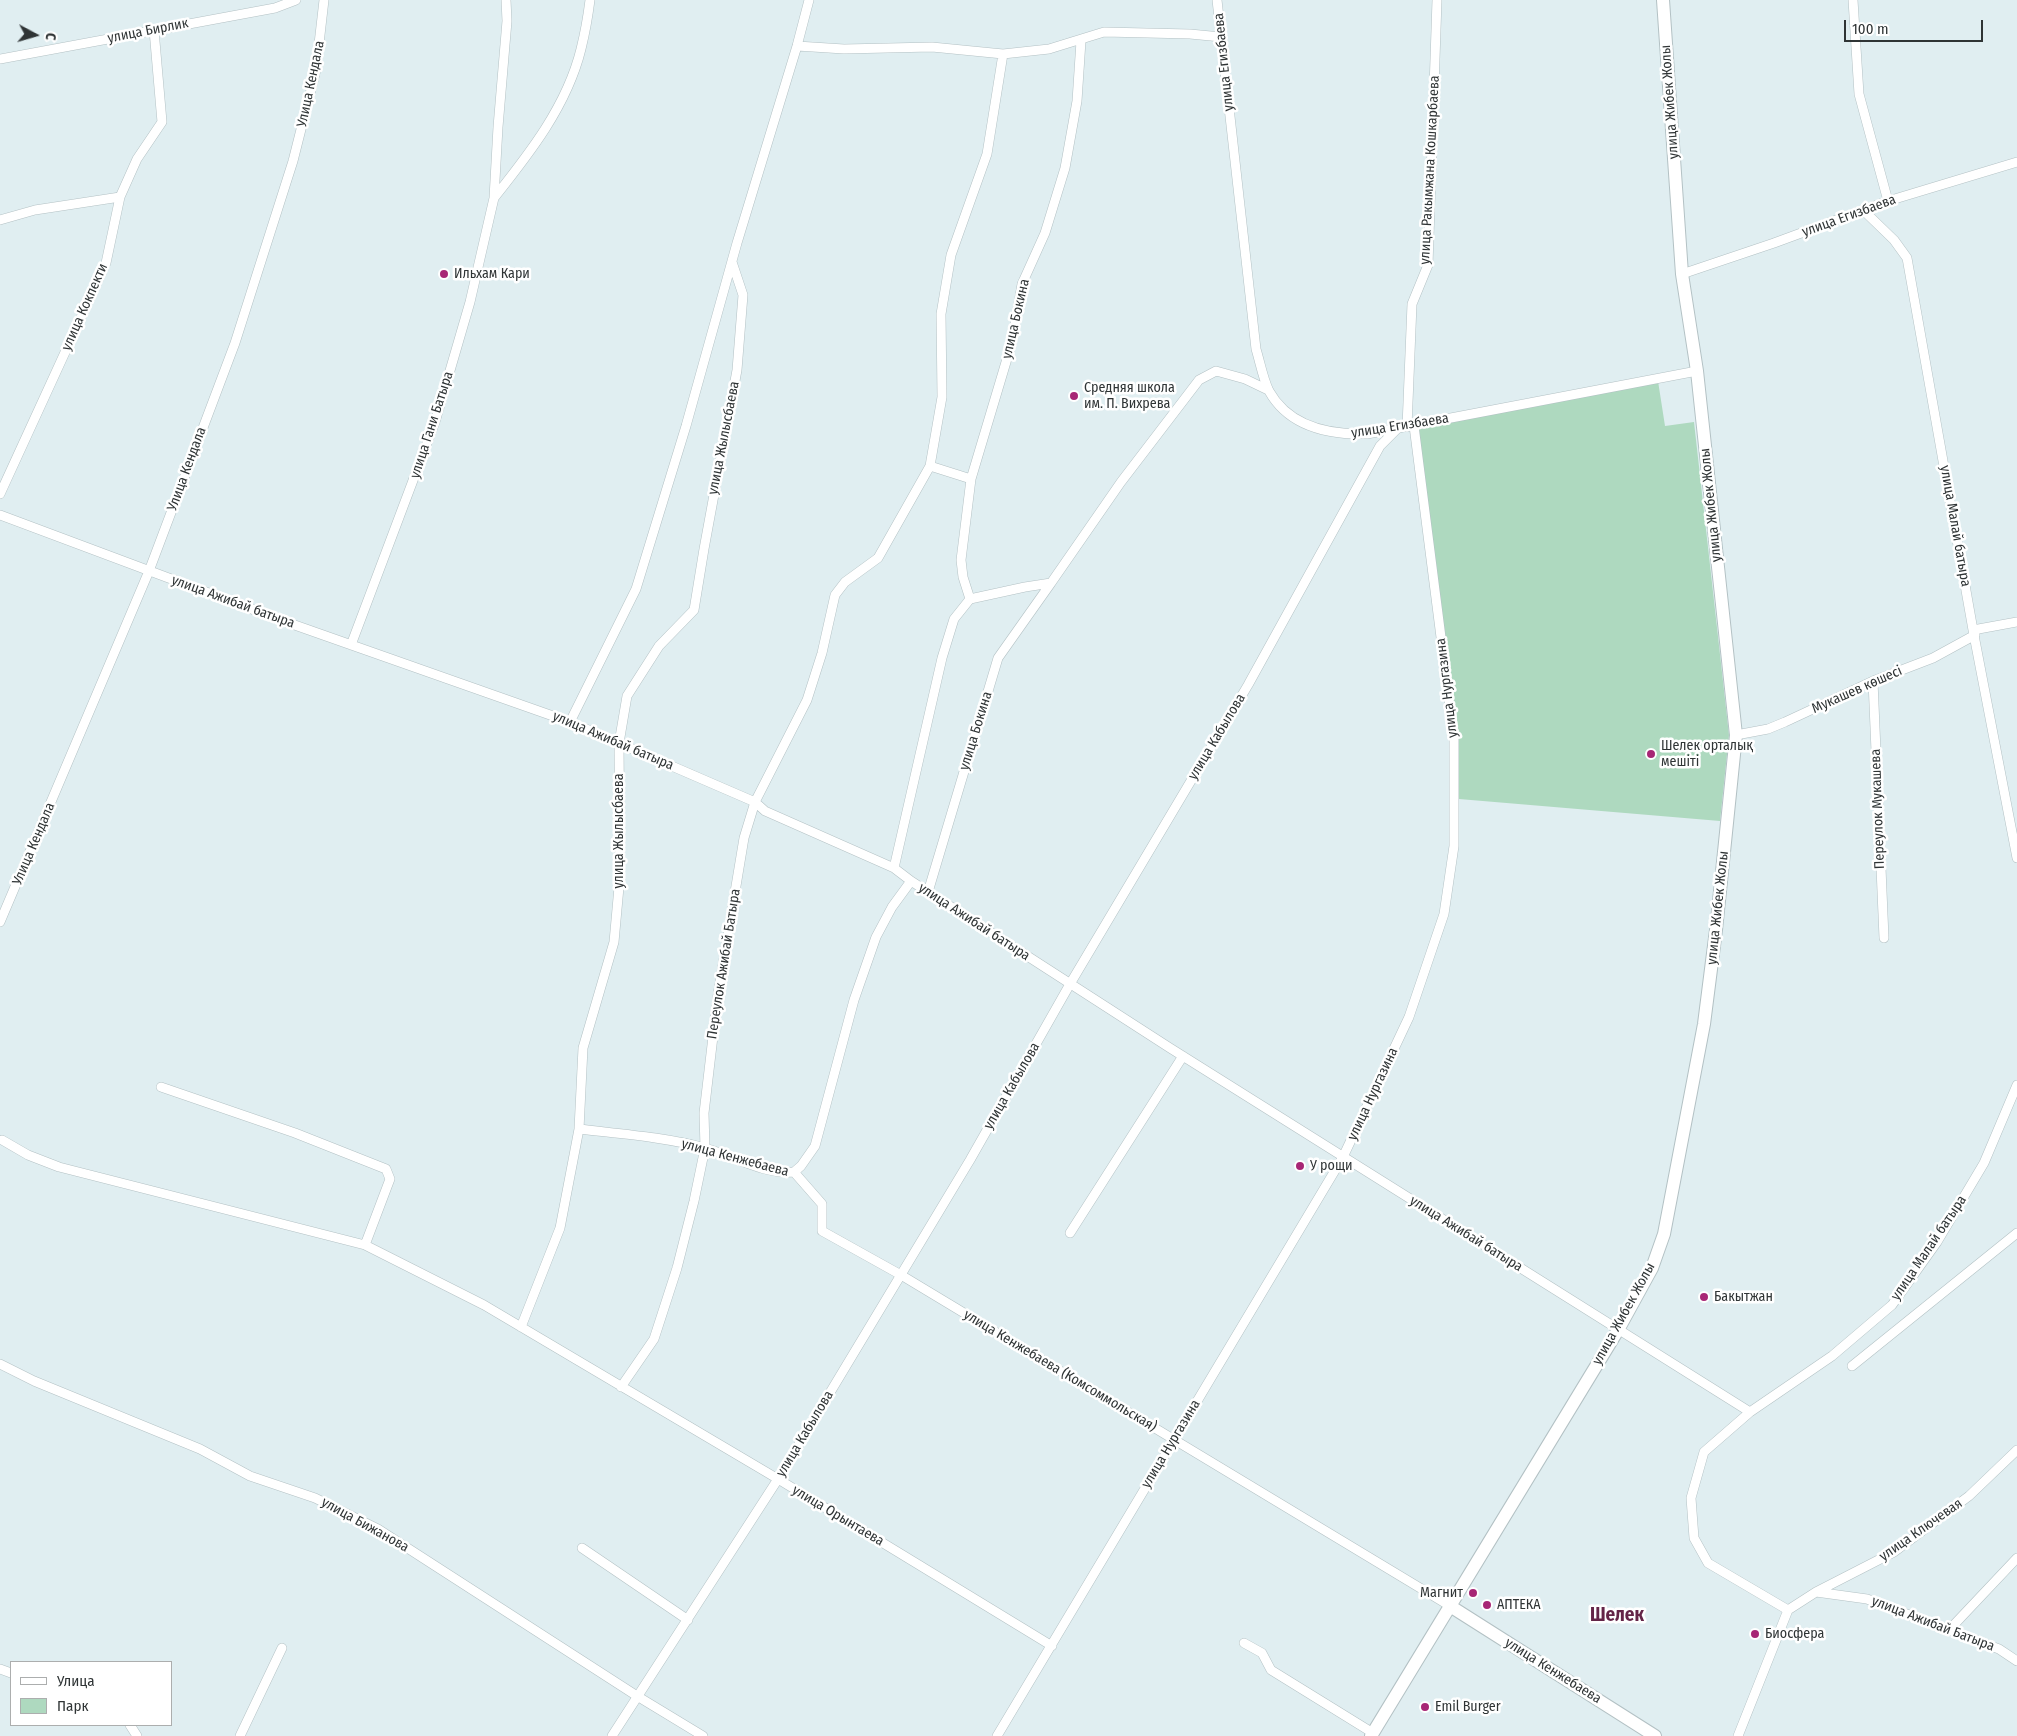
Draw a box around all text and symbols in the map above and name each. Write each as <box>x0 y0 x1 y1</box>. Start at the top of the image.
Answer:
north arrow <box>10 10 60 60</box>
scale bar <box>1847 10 1986 42</box>
street label: улица Егизбаева <box>1210 12 1238 112</box>
street label: улица Бирлик <box>106 15 190 47</box>
text: 100 m <box>1852 20 1889 38</box>
text: С <box>42 32 59 41</box>
street label: Улица Кендала <box>294 39 328 129</box>
street label: улица Жибек Жолы <box>1658 44 1682 160</box>
street label: улица Ракымжана Кошкарбаева <box>1417 75 1443 265</box>
street label: улица Егизбаева <box>1800 191 1898 241</box>
street label: улица Кокпекти <box>58 261 112 353</box>
place label: Ильхам Кари <box>454 266 530 282</box>
marker: Ильхам Кари <box>438 268 450 280</box>
street label: улица Бокина <box>999 277 1033 361</box>
street label: улица Гани Батыра <box>407 369 457 481</box>
street label: улица Жылысбаева <box>705 380 743 496</box>
place label: Средняя школа им. П. Вихрева <box>1084 380 1175 412</box>
marker: Средняя школа им. П. Вихрева <box>1068 390 1080 402</box>
street label: улица Егизбаева <box>1350 410 1450 442</box>
street label: Улица Кендала <box>164 425 210 513</box>
street label: улица Жибек Жолы <box>1697 447 1725 563</box>
street label: улица Малай батыра <box>1936 464 1974 588</box>
street label: улица Ажибай батыра <box>169 572 297 632</box>
street label: улица Нургазина <box>1433 637 1461 739</box>
street label: Мукашев көшесі <box>1809 663 1905 717</box>
street label: улица Бокина <box>956 690 996 772</box>
street label: улица Кабылова <box>1185 691 1249 783</box>
street label: улица Ажибай батыра <box>550 708 676 774</box>
place label: Шелек орталық мешіті <box>1661 738 1753 770</box>
marker: Шелек орталық мешіті <box>1645 748 1657 760</box>
street label: Переулок Мукашева <box>1868 749 1888 869</box>
street label: улица Жылысбаева <box>611 773 627 889</box>
street label: Улица Кендала <box>9 800 59 888</box>
street label: улица Жибек Жолы <box>1704 850 1732 966</box>
street label: улица Ажибай батыра <box>915 880 1033 964</box>
street label: Переулок Ажибай Батыра <box>704 888 744 1040</box>
street label: улица Кабылова <box>980 1040 1044 1132</box>
street label: улица Нургазина <box>1344 1045 1402 1143</box>
street label: улица Кенжебаева <box>679 1136 791 1180</box>
place label: У рощи <box>1310 1158 1353 1174</box>
marker: У рощи <box>1294 1160 1306 1172</box>
street label: улица Ажибай батыра <box>1406 1192 1526 1276</box>
street label: улица Малай батыра <box>1888 1192 1970 1304</box>
street label: улица Жибек Жолы <box>1589 1260 1659 1368</box>
place label: Бакытжан <box>1714 1289 1773 1305</box>
marker: Бакытжан <box>1698 1291 1710 1303</box>
street label: улица Кенжебаева (Комсоммольская) <box>960 1307 1160 1435</box>
street label: улица Кабылова <box>773 1388 837 1480</box>
street label: улица Нургазина <box>1138 1397 1204 1491</box>
street label: улица Орынтаева <box>789 1482 887 1550</box>
street label: улица Бижанова <box>318 1494 412 1556</box>
street label: улица Ключевая <box>1876 1495 1966 1565</box>
place label: Магнит <box>1420 1585 1463 1601</box>
marker: Магнит <box>1467 1587 1479 1599</box>
street label: улица Ажибай Батыра <box>1869 1593 1997 1655</box>
place label: АПТЕКА <box>1497 1597 1541 1613</box>
marker: АПТЕКА <box>1481 1599 1493 1611</box>
district label: Шелек <box>1590 1605 1644 1627</box>
place label: Биосфера <box>1765 1626 1824 1642</box>
marker: Биосфера <box>1749 1628 1761 1640</box>
street label: улица Кенжебаева <box>1502 1635 1604 1707</box>
legend <box>10 1661 172 1726</box>
text: Улица <box>57 1672 95 1690</box>
text: Парк <box>57 1697 88 1715</box>
place label: Emil Burger <box>1435 1699 1501 1715</box>
marker: Emil Burger <box>1419 1701 1431 1713</box>

